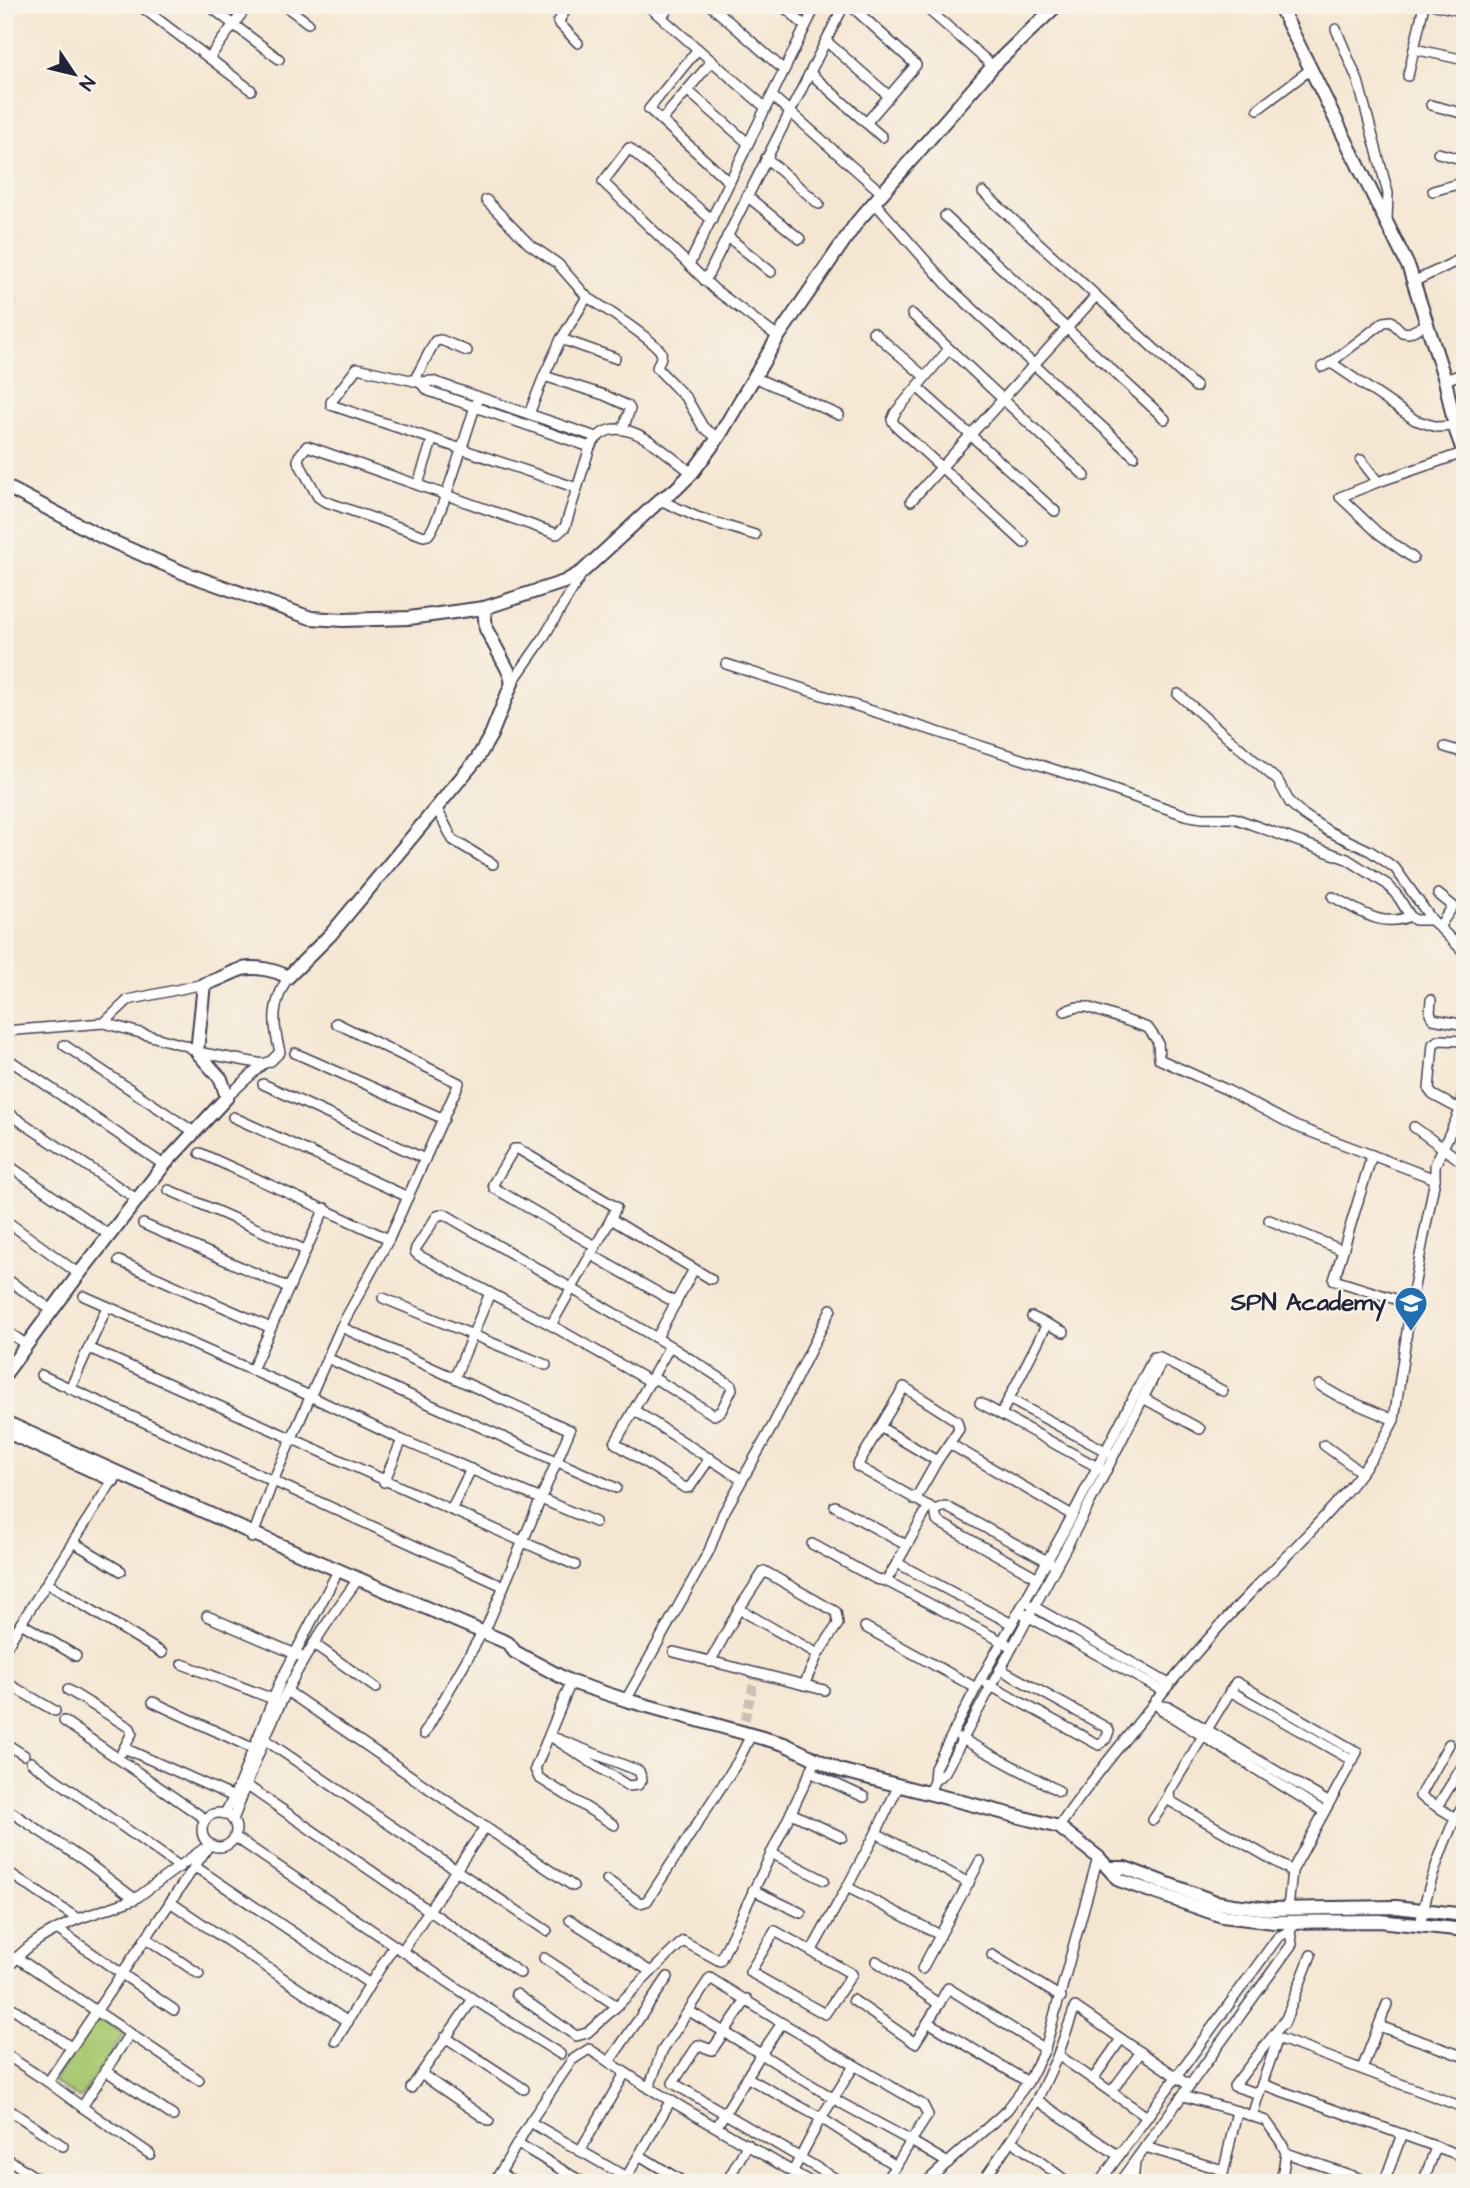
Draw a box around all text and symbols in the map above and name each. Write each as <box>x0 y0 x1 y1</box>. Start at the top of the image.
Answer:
north arrow <box>38 38 108 108</box>
text: N <box>72 70 101 96</box>
school or university icon: SPN Academy <box>1392 1284 1430 1333</box>
place label: SPN Academy <box>1230 1286 1387 1322</box>

